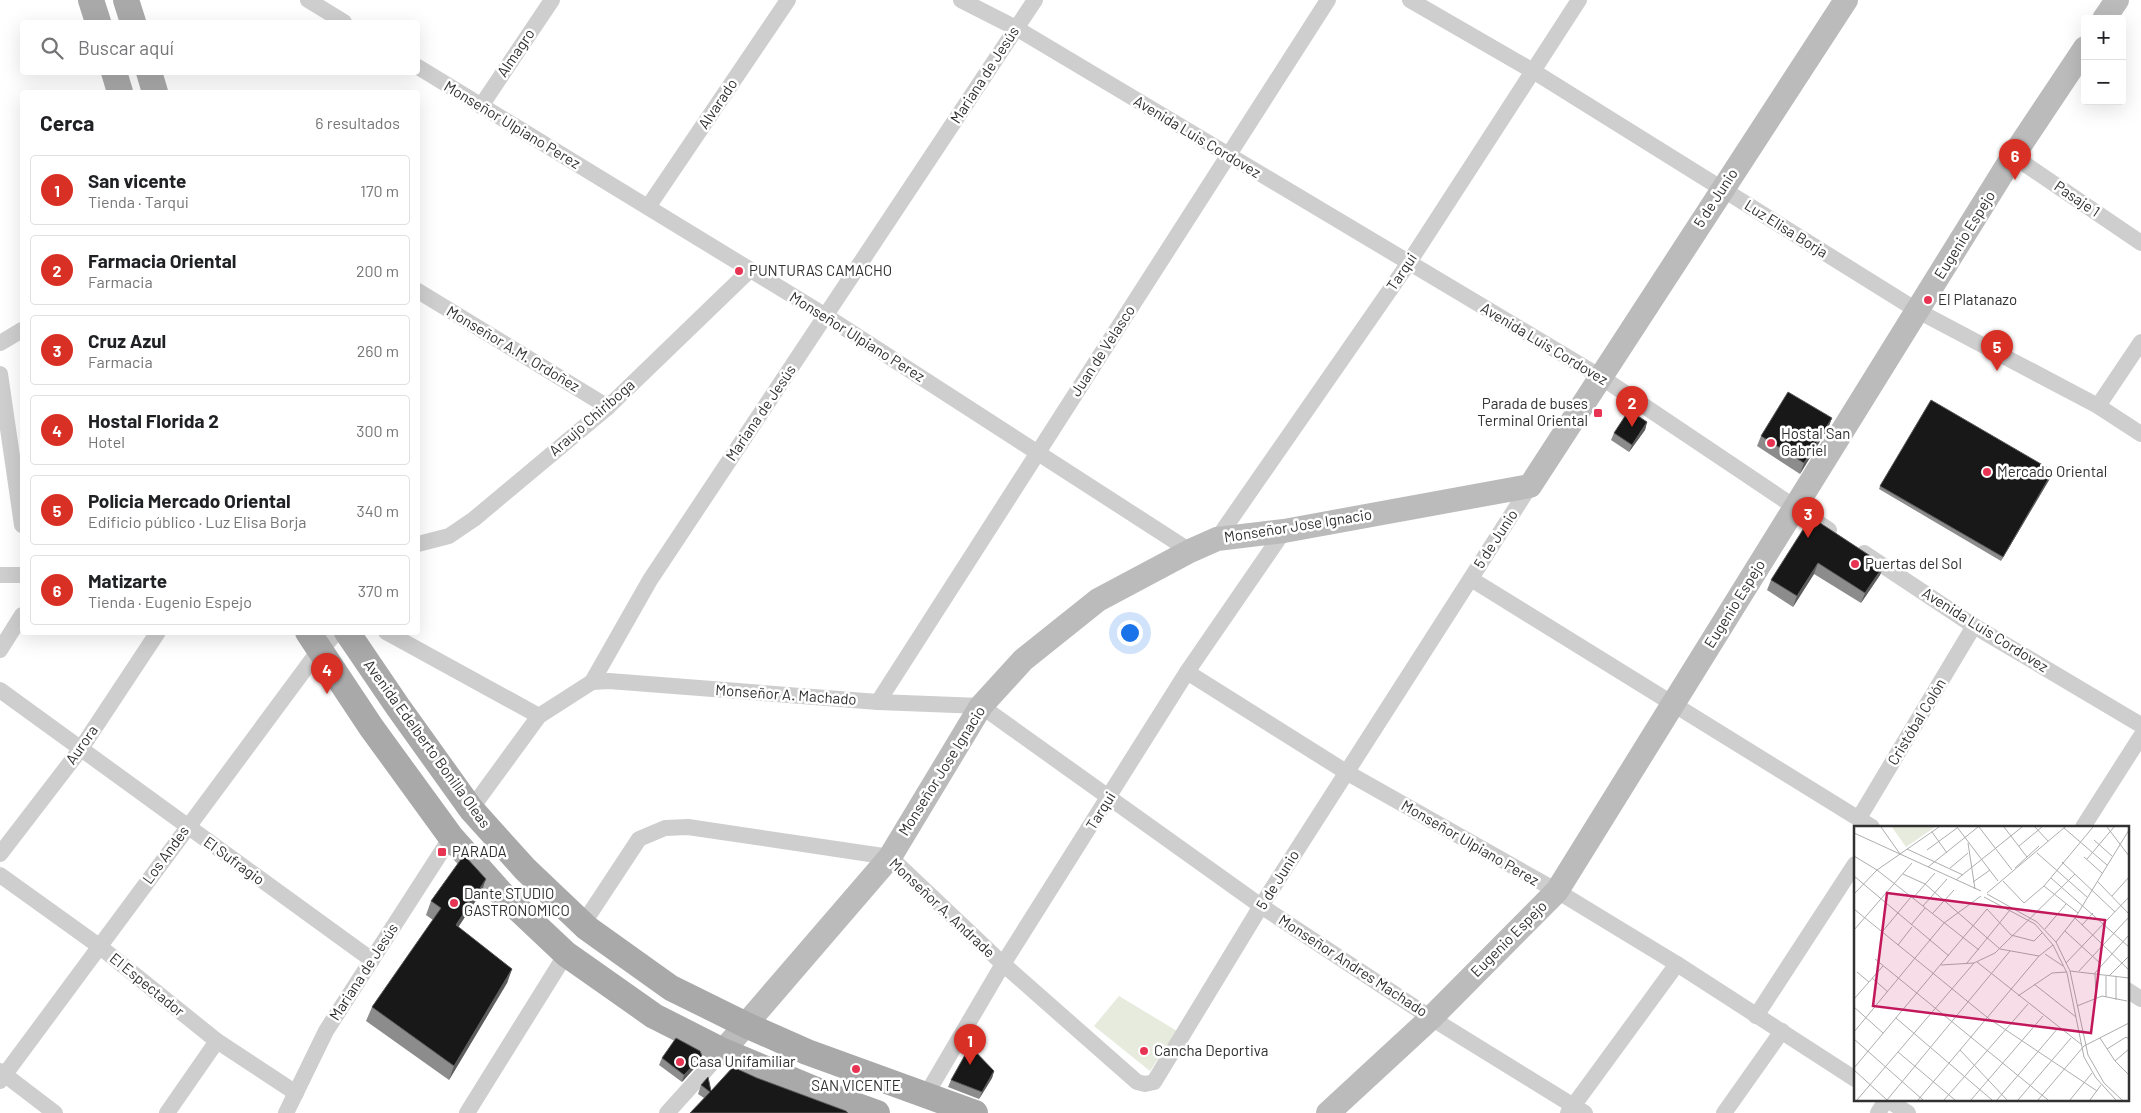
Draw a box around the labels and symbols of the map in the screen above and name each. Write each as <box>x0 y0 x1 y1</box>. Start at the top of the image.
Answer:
street label: Mariana de Jesús <box>946 22 1022 126</box>
street label: Almagro <box>493 25 538 80</box>
street label: Alvarado <box>694 75 740 132</box>
street label: Monseñor Ulpiano Perez <box>441 76 584 172</box>
street label: Avenida Luis Cordovez <box>1131 91 1265 181</box>
pin: 6 <box>1999 139 2031 180</box>
street label: 5 de Junio <box>1689 165 1741 230</box>
street label: Pasaje 1 <box>2051 176 2104 220</box>
street label: Eugenio Espejo <box>1930 187 1998 282</box>
street label: Luz Elisa Borja <box>1742 195 1832 261</box>
street label: Tarqui <box>1382 249 1420 294</box>
place label: PUNTURAS CAMACHO <box>749 261 892 279</box>
marker: PUNTURAS CAMACHO <box>733 265 745 277</box>
street label: Monseñor Ulpiano Perez <box>787 287 929 385</box>
place label: El Platanazo <box>1938 290 2017 308</box>
marker: El Platanazo <box>1922 294 1934 306</box>
street label: Avenida Luis Cordovez <box>1478 298 1612 388</box>
street label: Monseñor A.M. Ordoñez <box>444 301 584 395</box>
street label: Juan de Velasco <box>1066 302 1138 399</box>
pin: 5 <box>1981 330 2013 371</box>
street label: Mariana de Jesús <box>721 361 799 464</box>
street label: Araujo Chiriboga <box>545 375 638 459</box>
pin: 2 <box>1616 386 1648 427</box>
place label: Parada de buses Terminal Oriental <box>1477 394 1588 429</box>
marker: Parada de buses Terminal Oriental <box>1592 407 1604 419</box>
place label: Hostal San Gabriel <box>1781 424 1850 459</box>
marker: Hostal San Gabriel <box>1765 437 1777 449</box>
place label: Mercado Oriental <box>1997 462 2107 480</box>
marker: Mercado Oriental <box>1981 466 1993 478</box>
pin: 3 <box>1792 497 1824 538</box>
street label: Monseñor Jose Ignacio <box>1223 504 1373 546</box>
street label: 5 de Junio <box>1469 506 1521 571</box>
place label: Puertas del Sol <box>1865 554 1962 572</box>
street label: Eugenio Espejo <box>1700 556 1768 651</box>
marker: Puertas del Sol <box>1849 558 1861 570</box>
street label: Avenida Luis Cordovez <box>1919 583 2052 675</box>
your location <box>1117 620 1143 646</box>
pin: 4 <box>311 653 343 694</box>
street label: Avenida Edelberto Bonilla Oleas <box>361 656 495 831</box>
street label: Cristóbal Colón <box>1883 675 1949 768</box>
street label: Monseñor A. Machado <box>715 680 857 708</box>
street label: Monseñor Jose Ignacio <box>894 702 988 839</box>
street label: Aurora <box>61 721 101 768</box>
street label: Tarqui <box>1082 788 1119 833</box>
street label: Monseñor Ulpiano Perez <box>1399 795 1543 889</box>
street label: Los Andes <box>138 822 192 887</box>
inset map <box>1854 826 2128 1100</box>
street label: El Sufragio <box>201 832 269 888</box>
place label: PARADA <box>452 842 507 860</box>
marker: PARADA <box>436 846 448 858</box>
street label: 5 de Junio <box>1252 846 1302 913</box>
street label: Monseñor A. Andrade <box>886 854 999 961</box>
place label: Dante STUDIO GASTRONOMICO <box>464 884 570 919</box>
street label: Eugenio Espejo <box>1466 896 1550 980</box>
marker: Dante STUDIO GASTRONOMICO <box>448 897 460 909</box>
street label: Monseñor Andres Machado <box>1276 910 1431 1020</box>
street label: Mariana de Jesús <box>325 919 401 1023</box>
street label: El Espectador <box>107 949 189 1020</box>
pin: 1 <box>954 1024 986 1065</box>
place label: Cancha Deportiva <box>1154 1041 1268 1059</box>
marker: Cancha Deportiva <box>1138 1045 1150 1057</box>
place label: Casa Unifamiliar <box>690 1052 796 1070</box>
marker: Casa Unifamiliar <box>674 1056 686 1068</box>
marker: SAN VICENTE <box>850 1063 862 1075</box>
place label: SAN VICENTE <box>811 1076 901 1094</box>

